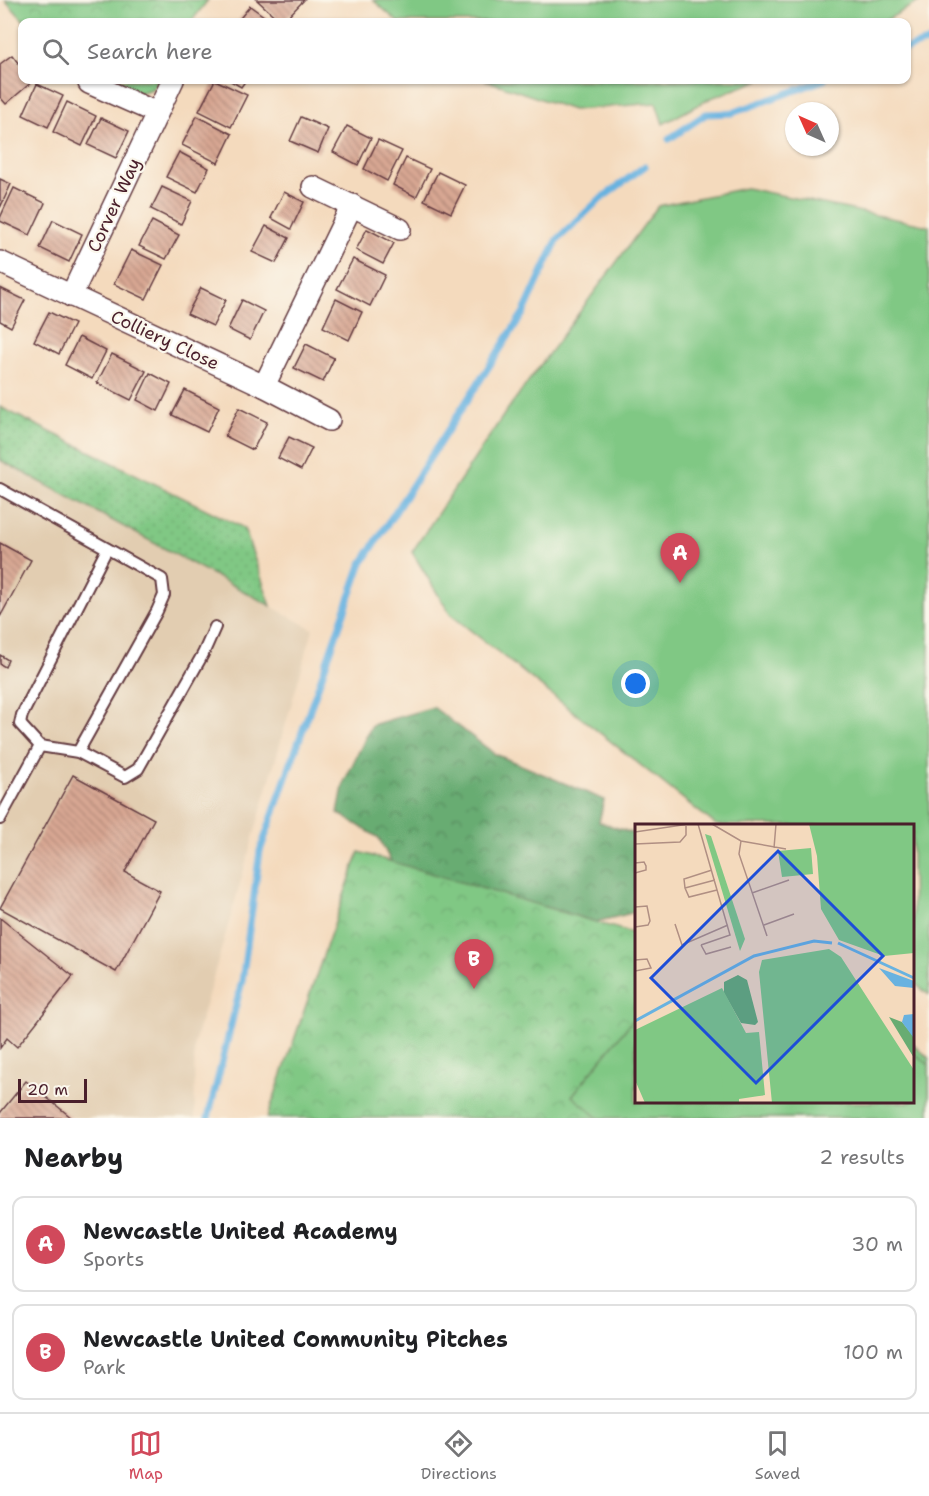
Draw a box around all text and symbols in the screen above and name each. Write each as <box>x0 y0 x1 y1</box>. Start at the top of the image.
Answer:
search box <box>18 18 911 84</box>
icon: search <box>39 35 72 68</box>
text: Search here <box>87 37 213 66</box>
north arrow <box>785 102 839 156</box>
street label: Corver Way <box>82 154 146 256</box>
street label: Colliery Close <box>107 304 223 376</box>
pin: A <box>660 534 700 583</box>
your location <box>621 669 650 698</box>
inset map <box>635 824 914 1103</box>
pin: B <box>454 940 494 989</box>
scale bar <box>18 1076 87 1104</box>
text: 20 m <box>27 1079 68 1100</box>
text: Nearby <box>24 1140 123 1175</box>
text: 2 results <box>819 1144 905 1170</box>
text: Newcastle United Academy <box>83 1217 398 1246</box>
text: A <box>38 1231 53 1257</box>
text: 30 m <box>851 1231 903 1257</box>
text: Sports <box>83 1246 144 1272</box>
text: Newcastle United Community Pitches <box>83 1325 508 1354</box>
text: B <box>39 1339 52 1365</box>
text: 100 m <box>843 1339 903 1365</box>
text: Park <box>83 1354 126 1380</box>
tab: Map <box>129 1427 163 1484</box>
tab: Directions <box>421 1427 497 1484</box>
tab: Saved <box>755 1427 800 1484</box>

